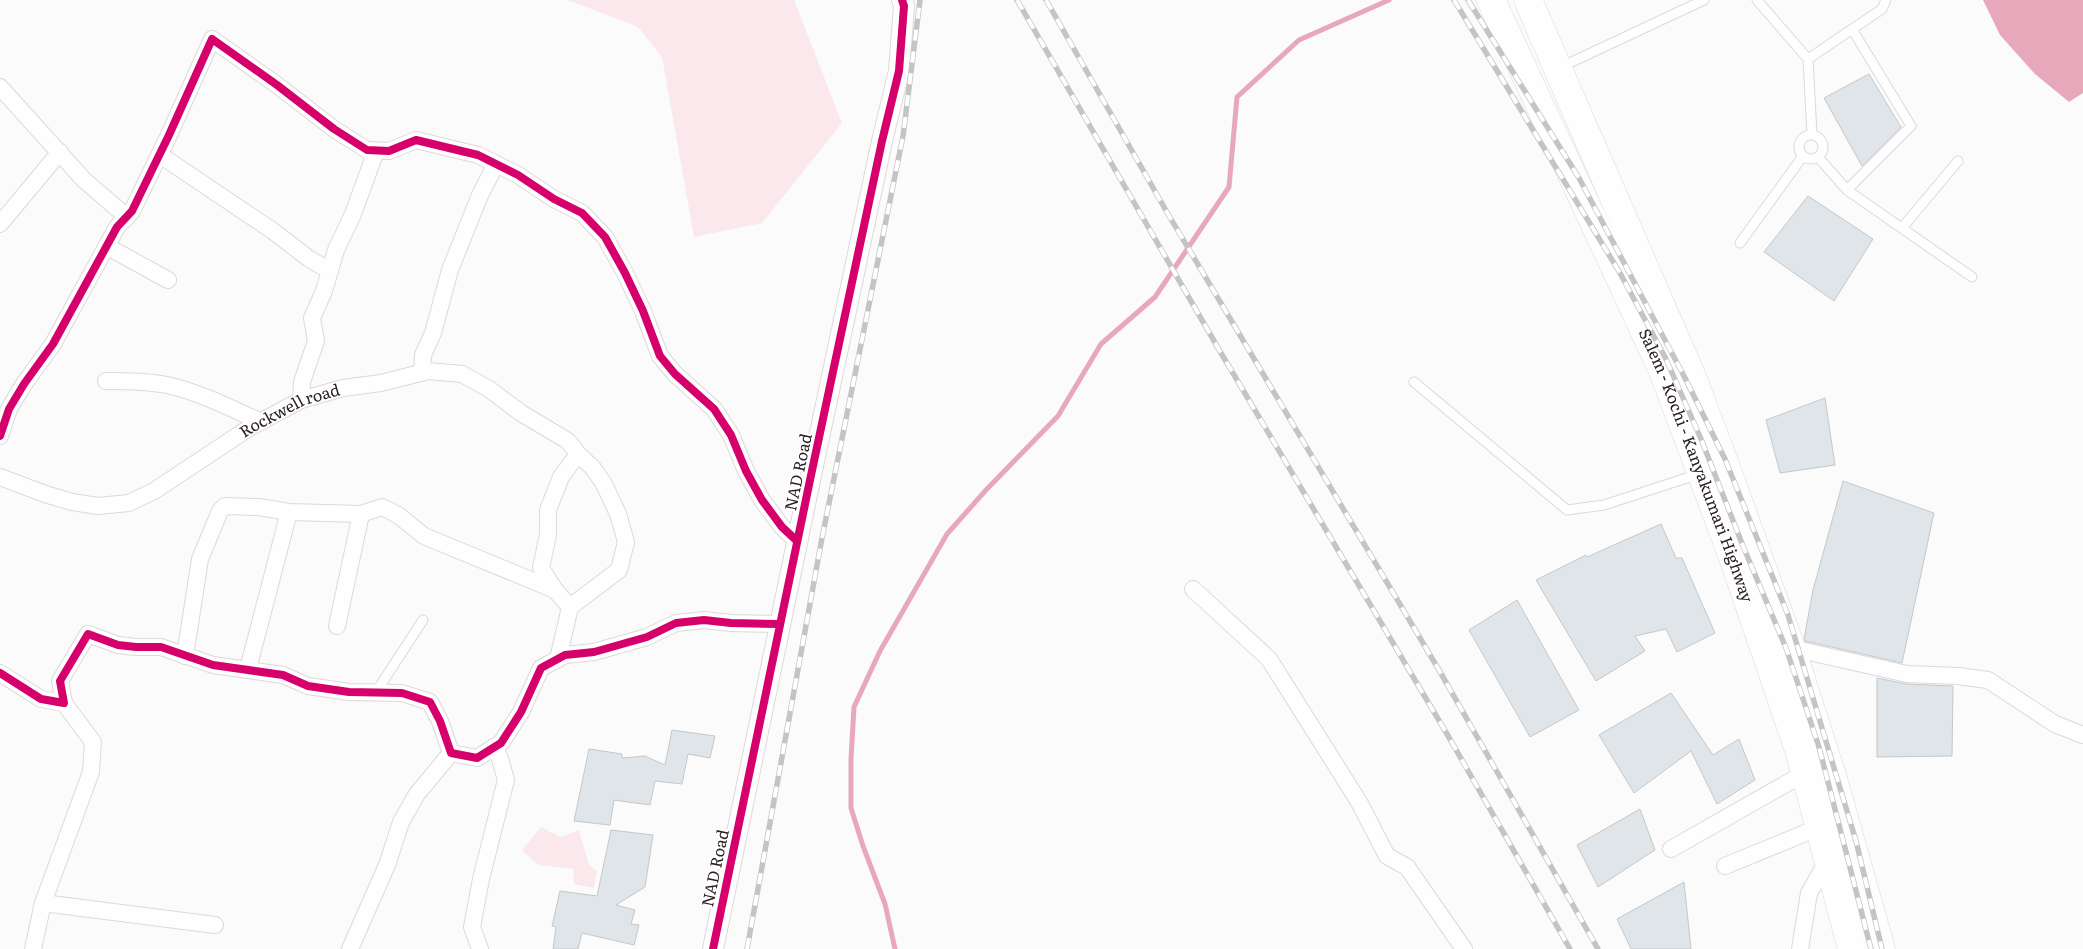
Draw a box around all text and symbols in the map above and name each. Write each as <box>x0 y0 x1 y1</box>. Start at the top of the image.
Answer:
street label: Salem - Kochi - Kanyakumari Highway <box>1634 324 1761 606</box>
street label: Rockwell road <box>234 377 342 443</box>
street label: NAD Road <box>777 431 817 513</box>
street label: NAD Road <box>694 827 734 909</box>

